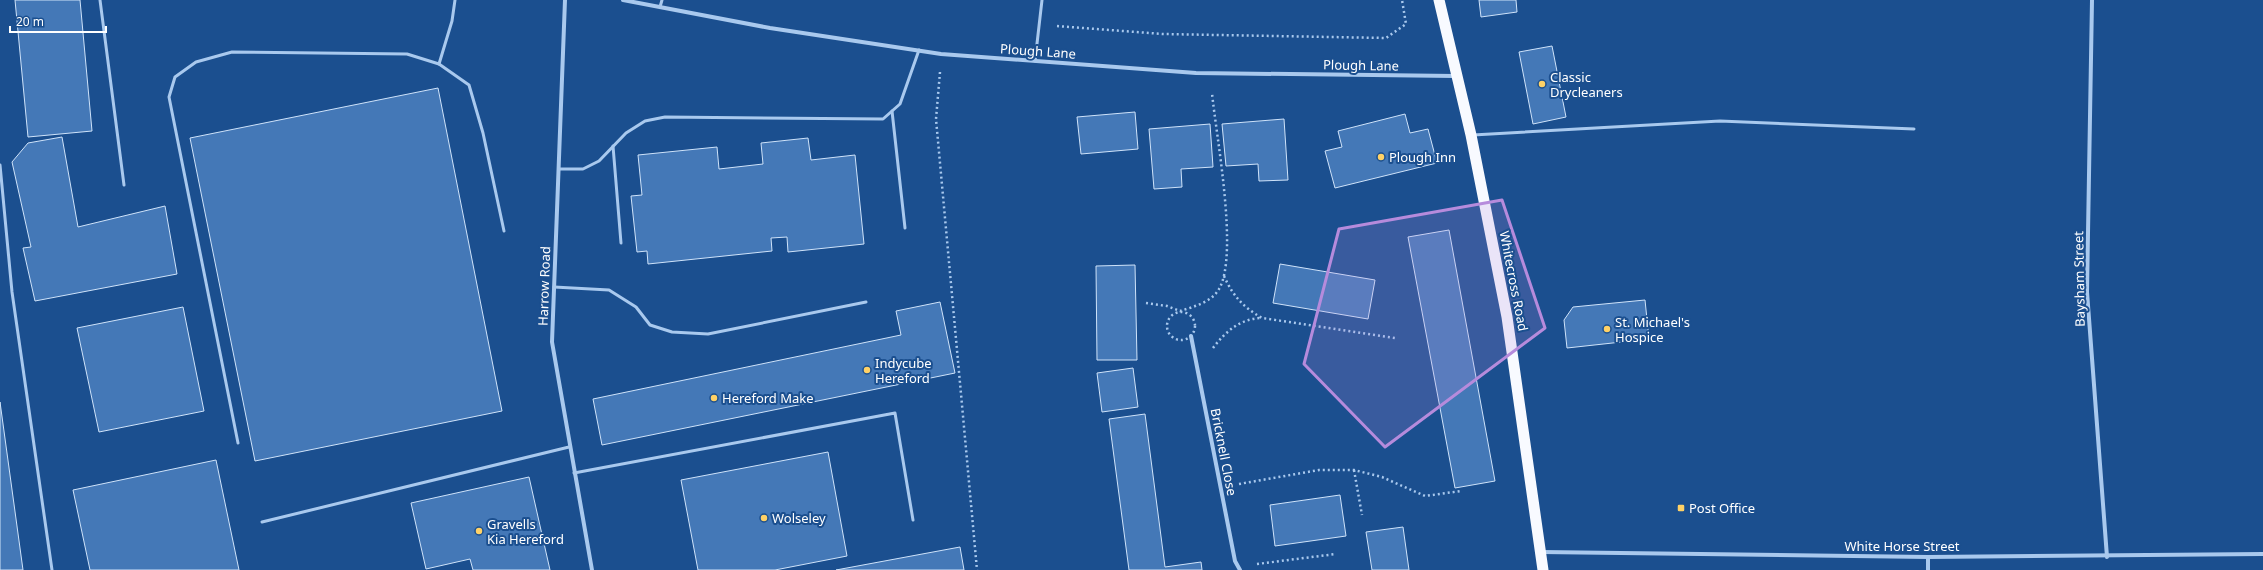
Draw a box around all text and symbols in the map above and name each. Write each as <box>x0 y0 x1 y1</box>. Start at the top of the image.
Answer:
scale bar <box>10 8 106 34</box>
text: 20 m <box>16 13 44 30</box>
street label: Plough Lane <box>999 39 1077 63</box>
street label: Plough Lane <box>1323 55 1399 75</box>
place label: Classic Drycleaners <box>1550 68 1623 101</box>
marker: Classic Drycleaners <box>1537 79 1547 89</box>
place label: Plough Inn <box>1389 148 1456 166</box>
marker: Plough Inn <box>1376 152 1386 162</box>
street label: Whitecross Road <box>1495 229 1533 333</box>
street label: Baysham Street <box>2069 231 2089 327</box>
street label: Harrow Road <box>534 246 554 326</box>
place label: St. Michael's Hospice <box>1615 313 1690 346</box>
marker: St. Michael's Hospice <box>1602 324 1612 334</box>
place label: Indycube Hereford <box>875 354 932 387</box>
marker: Indycube Hereford <box>862 365 872 375</box>
place label: Hereford Make <box>722 389 814 407</box>
marker: Hereford Make <box>709 393 719 403</box>
street label: Bricknell Close <box>1207 407 1241 497</box>
place label: Post Office <box>1689 499 1755 517</box>
marker: Post Office <box>1676 503 1686 513</box>
place label: Wolseley <box>772 509 826 527</box>
marker: Wolseley <box>759 513 769 523</box>
place label: Gravells Kia Hereford <box>487 515 564 548</box>
marker: Gravells Kia Hereford <box>474 526 484 536</box>
street label: White Horse Street <box>1845 537 1960 555</box>

